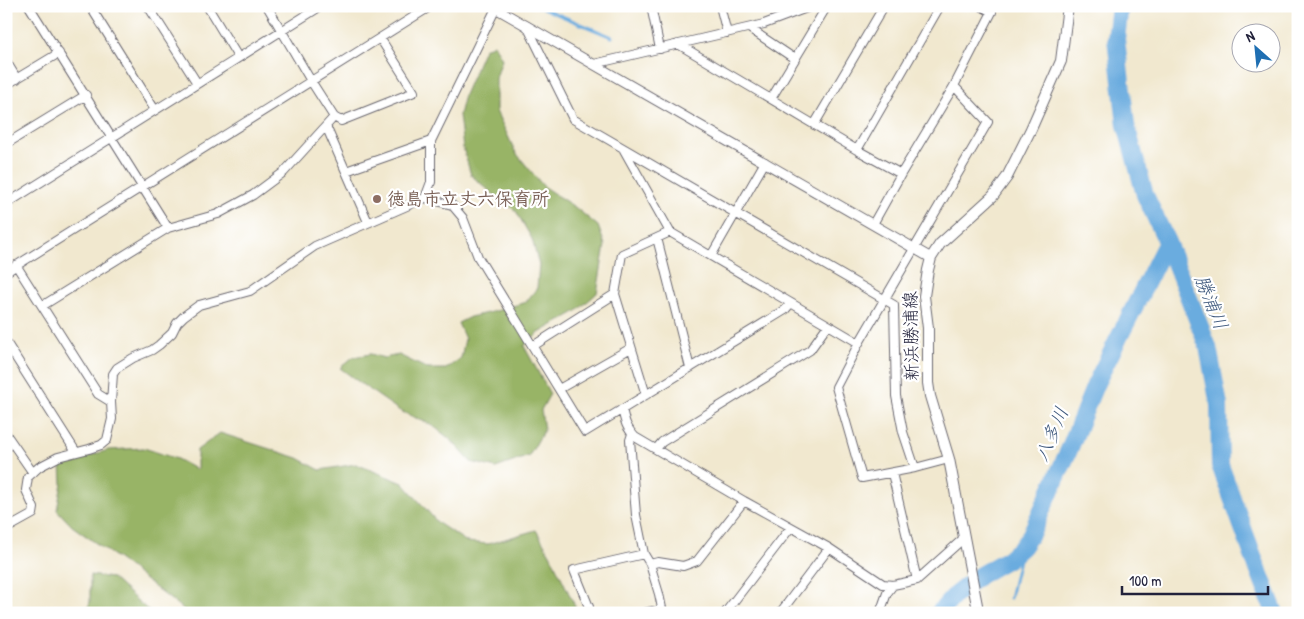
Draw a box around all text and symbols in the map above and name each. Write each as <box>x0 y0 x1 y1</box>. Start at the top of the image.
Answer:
north arrow <box>1232 22 1282 72</box>
text: N <box>1242 26 1258 46</box>
place label: 徳島市立丈六保育所 <box>387 186 549 211</box>
marker: 徳島市立丈六保育所 <box>371 193 383 205</box>
water label: 勝浦川 <box>1189 271 1235 333</box>
street label: 新浜勝浦線 <box>897 291 924 381</box>
water label: 八多川 <box>1028 403 1074 465</box>
scale bar <box>1122 564 1268 596</box>
text: 100 m <box>1129 570 1162 591</box>

